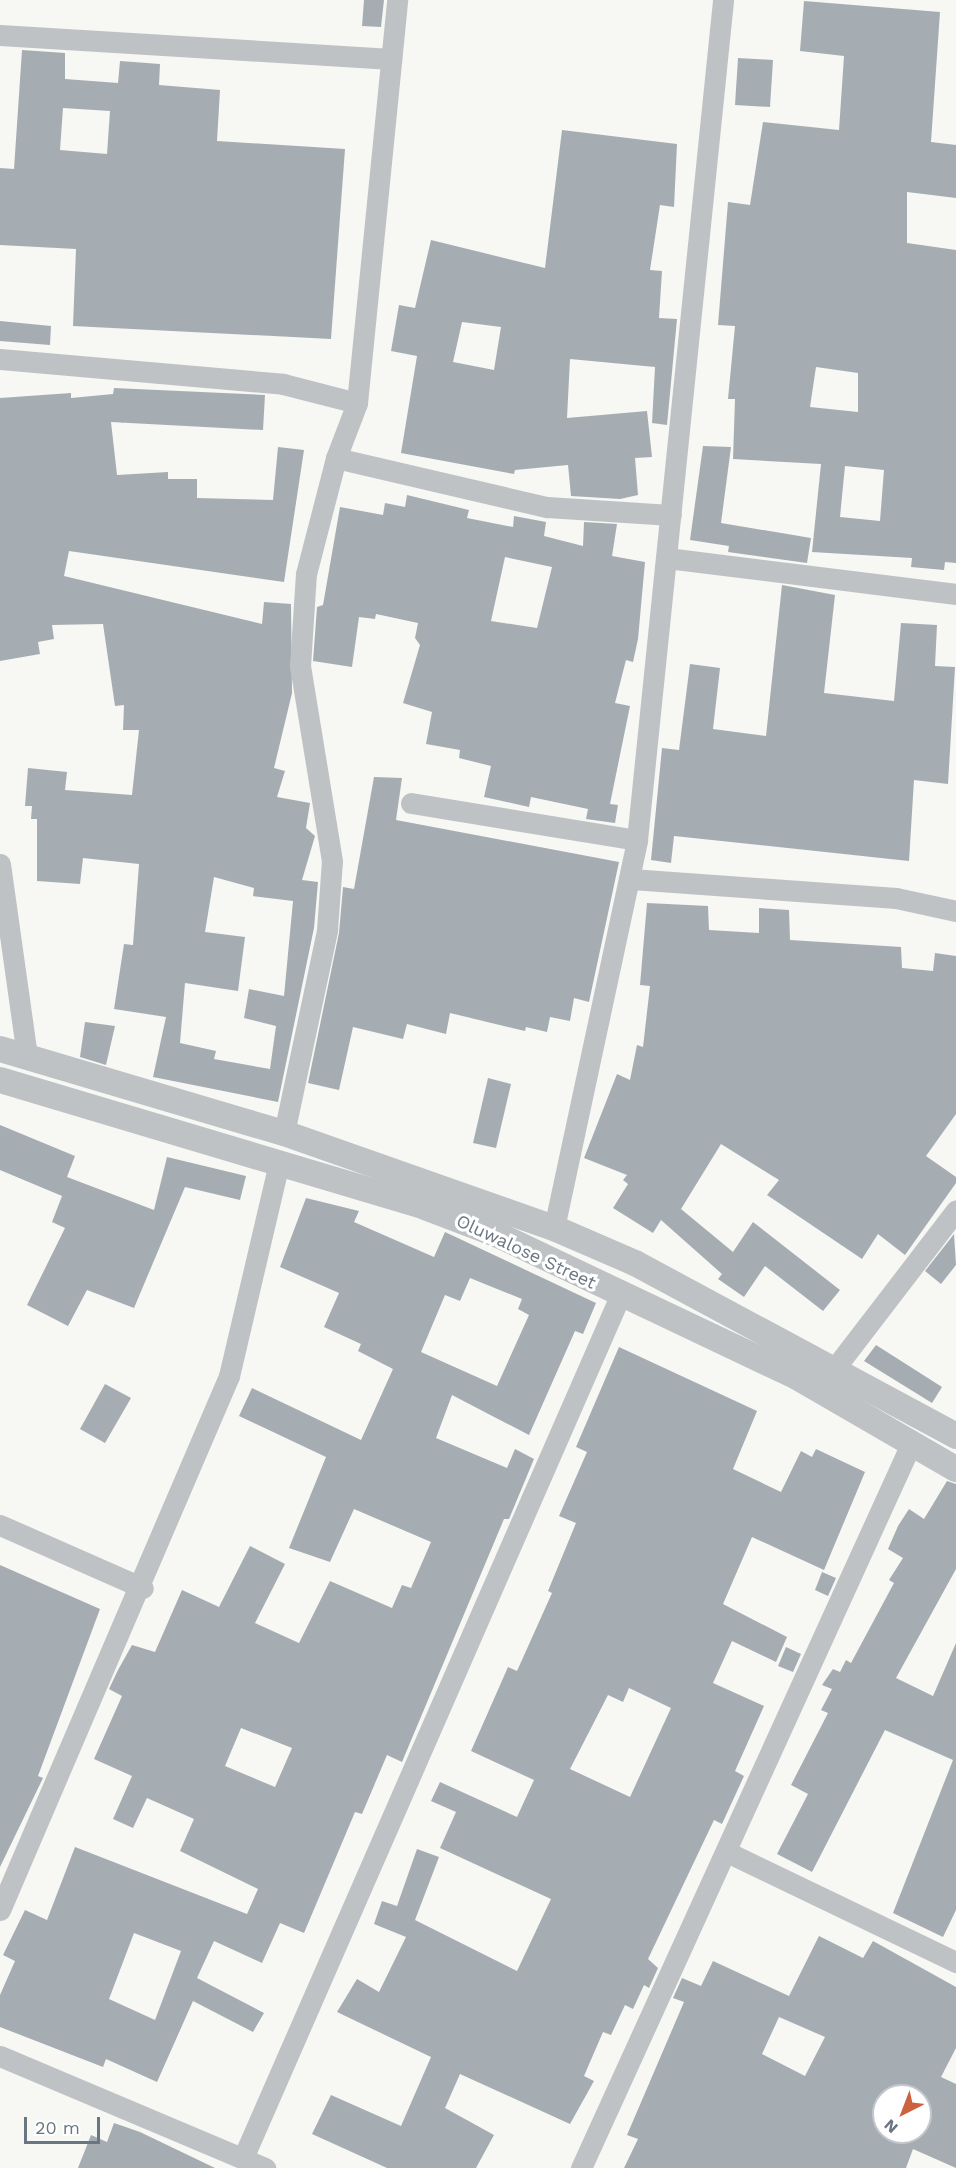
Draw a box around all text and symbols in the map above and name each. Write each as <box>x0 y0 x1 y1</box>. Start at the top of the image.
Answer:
street label: Oluwalose Street <box>453 1210 599 1294</box>
north arrow <box>872 2084 932 2144</box>
scale bar <box>27 2105 104 2143</box>
text: N <box>880 2115 902 2137</box>
text: 20 m <box>35 2117 80 2138</box>

